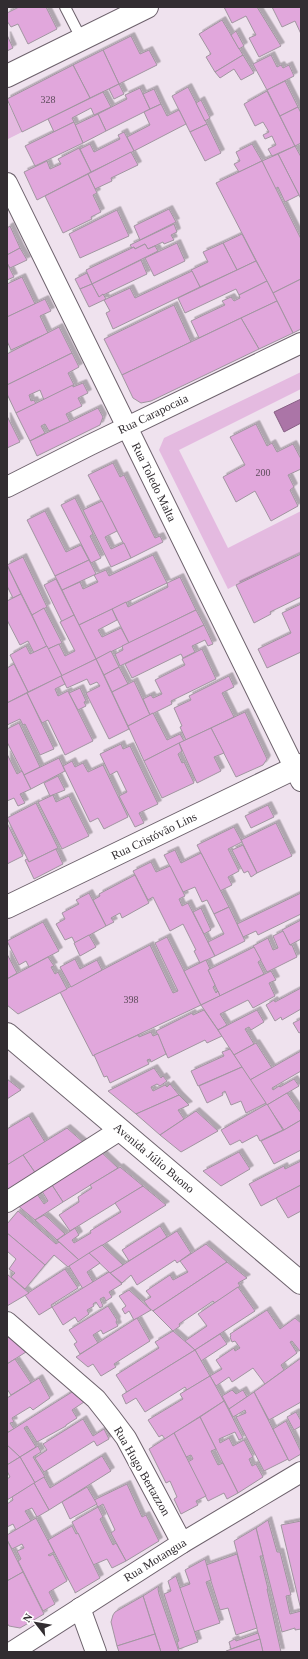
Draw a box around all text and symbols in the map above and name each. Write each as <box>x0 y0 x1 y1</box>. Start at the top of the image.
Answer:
house number: 328 <box>41 94 56 105</box>
street label: Rua Carapocaia <box>116 391 191 437</box>
street label: Rua Toledo Malta <box>129 440 179 524</box>
house number: 200 <box>256 467 271 478</box>
street label: Rua Cristóvão Lins <box>109 809 199 863</box>
house number: 398 <box>124 994 139 1005</box>
street label: Avenida Júlio Buono <box>111 1120 197 1196</box>
street label: Rua Hugo Bertazzon <box>111 1424 173 1518</box>
street label: Rua Motangua <box>121 1535 189 1585</box>
north arrow <box>16 1603 56 1643</box>
text: N <box>20 1611 35 1624</box>

